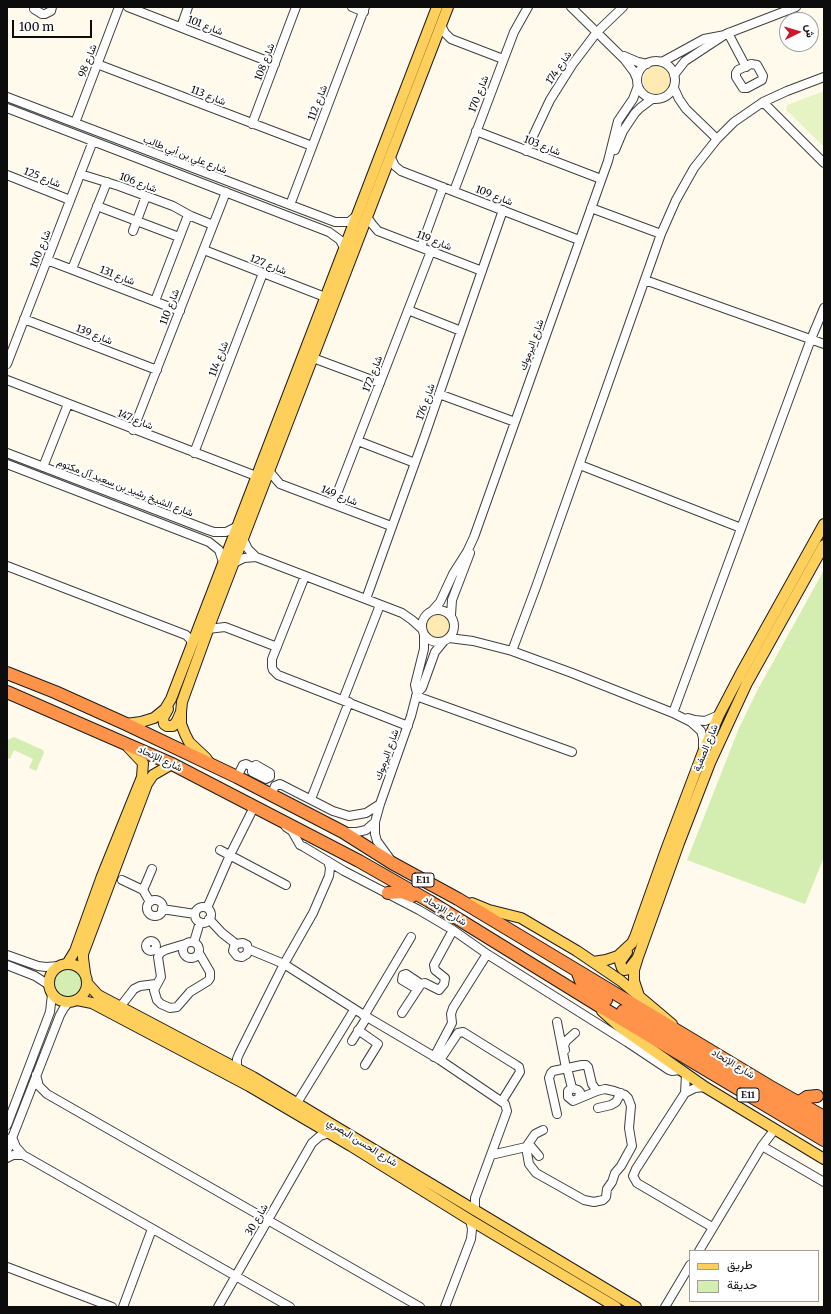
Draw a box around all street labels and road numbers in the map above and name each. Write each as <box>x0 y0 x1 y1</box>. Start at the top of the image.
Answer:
street label: شارع 101 <box>186 14 224 38</box>
street label: شارع 108 <box>252 42 278 82</box>
street label: شارع 98 <box>76 43 100 79</box>
street label: شارع 174 <box>544 49 574 87</box>
street label: شارع 170 <box>467 74 491 114</box>
street label: شارع 113 <box>189 84 227 108</box>
street label: شارع 112 <box>306 84 330 122</box>
street label: شارع علي بن أبي طالب <box>141 134 229 176</box>
street label: شارع 103 <box>522 134 562 158</box>
street label: شارع 125 <box>22 166 62 190</box>
street label: شارع 106 <box>118 171 158 195</box>
street label: شارع 109 <box>474 183 514 209</box>
street label: شارع 100 <box>28 228 54 270</box>
street label: شارع 119 <box>415 229 453 253</box>
street label: شارع 127 <box>248 253 288 277</box>
street label: شارع 131 <box>98 264 136 288</box>
street label: شارع 110 <box>158 287 182 327</box>
street label: شارع اليرموك <box>517 318 547 372</box>
street label: شارع 139 <box>74 323 114 347</box>
street label: شارع 114 <box>207 340 231 378</box>
street label: شارع 172 <box>361 354 385 394</box>
street label: شارع 176 <box>414 382 438 422</box>
street label: شارع 147 <box>115 407 155 433</box>
street label: شارع الشيخ رشيد بن سعيد آل مكتوم <box>55 456 195 520</box>
street label: شارع 149 <box>319 484 359 508</box>
street label: شارع الصفية <box>691 723 721 773</box>
street label: شارع اليرموك <box>372 728 402 782</box>
street label: شارع الإتحاد <box>136 743 184 775</box>
road number: E11 <box>412 873 434 887</box>
street label: شارع الإتحاد <box>421 894 469 928</box>
street label: شارع الإتحاد <box>709 1047 757 1081</box>
road number: E11 <box>737 1088 759 1102</box>
street label: شارع الحسن البصري <box>325 1117 399 1169</box>
street label: شارع 30 <box>243 1202 271 1238</box>

